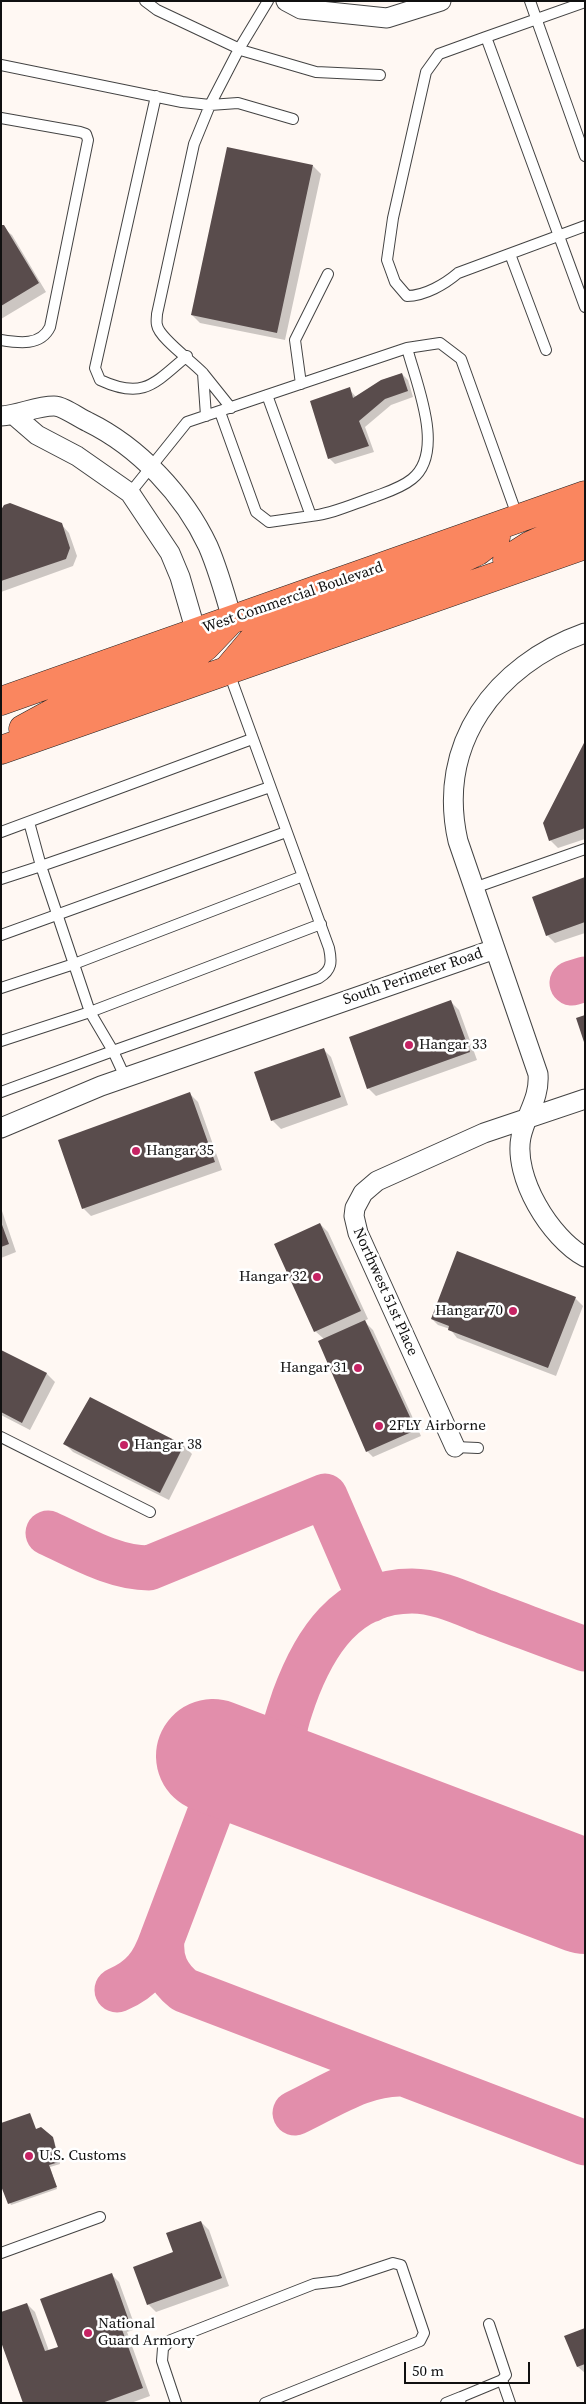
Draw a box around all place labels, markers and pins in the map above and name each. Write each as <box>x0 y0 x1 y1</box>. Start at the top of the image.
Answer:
place label: Hangar 33 <box>419 1036 487 1054</box>
marker: Hangar 33 <box>403 1039 415 1051</box>
place label: Hangar 35 <box>146 1142 214 1160</box>
marker: Hangar 35 <box>130 1145 142 1157</box>
place label: Hangar 32 <box>239 1268 307 1286</box>
marker: Hangar 32 <box>311 1271 323 1283</box>
place label: Hangar 70 <box>435 1302 503 1320</box>
marker: Hangar 70 <box>507 1305 519 1317</box>
place label: Hangar 31 <box>280 1359 348 1377</box>
marker: Hangar 31 <box>352 1362 364 1374</box>
place label: 2FLY Airborne <box>389 1417 486 1435</box>
marker: 2FLY Airborne <box>373 1420 385 1432</box>
place label: Hangar 38 <box>134 1436 202 1454</box>
marker: Hangar 38 <box>118 1439 130 1451</box>
place label: U.S. Customs <box>39 2147 126 2165</box>
marker: U.S. Customs <box>23 2150 35 2162</box>
place label: National Guard Armory <box>98 2315 195 2350</box>
marker: National Guard Armory <box>82 2327 94 2339</box>

